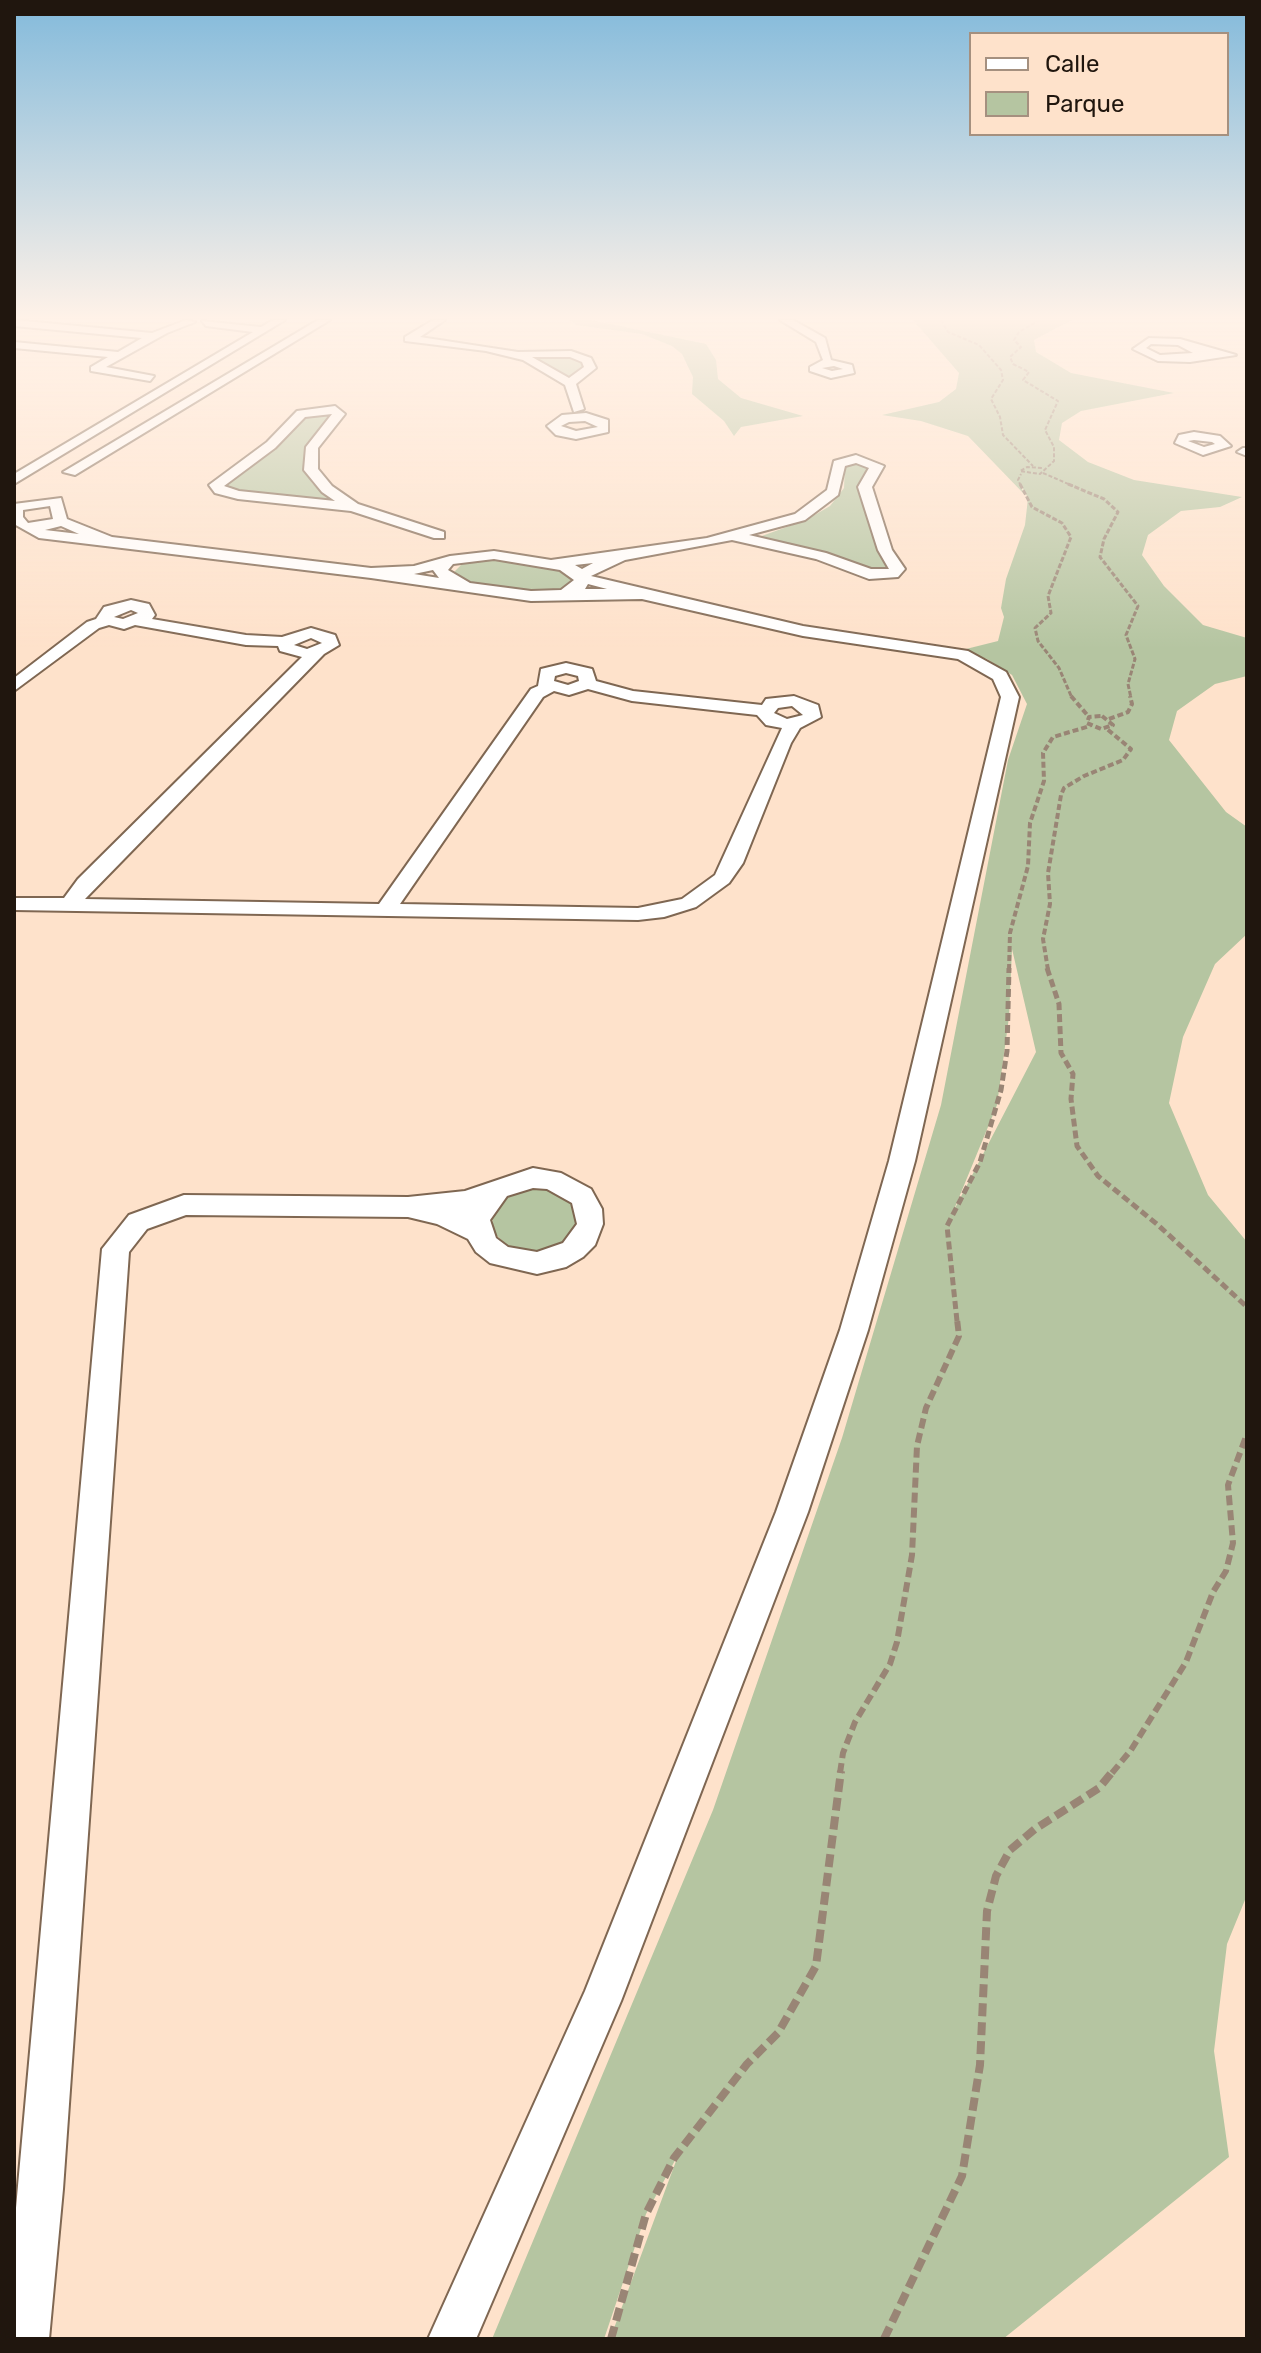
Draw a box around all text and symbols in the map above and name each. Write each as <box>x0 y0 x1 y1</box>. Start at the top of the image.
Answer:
legend <box>969 32 1229 136</box>
text: Calle <box>1045 50 1099 78</box>
text: Parque <box>1045 90 1124 118</box>

